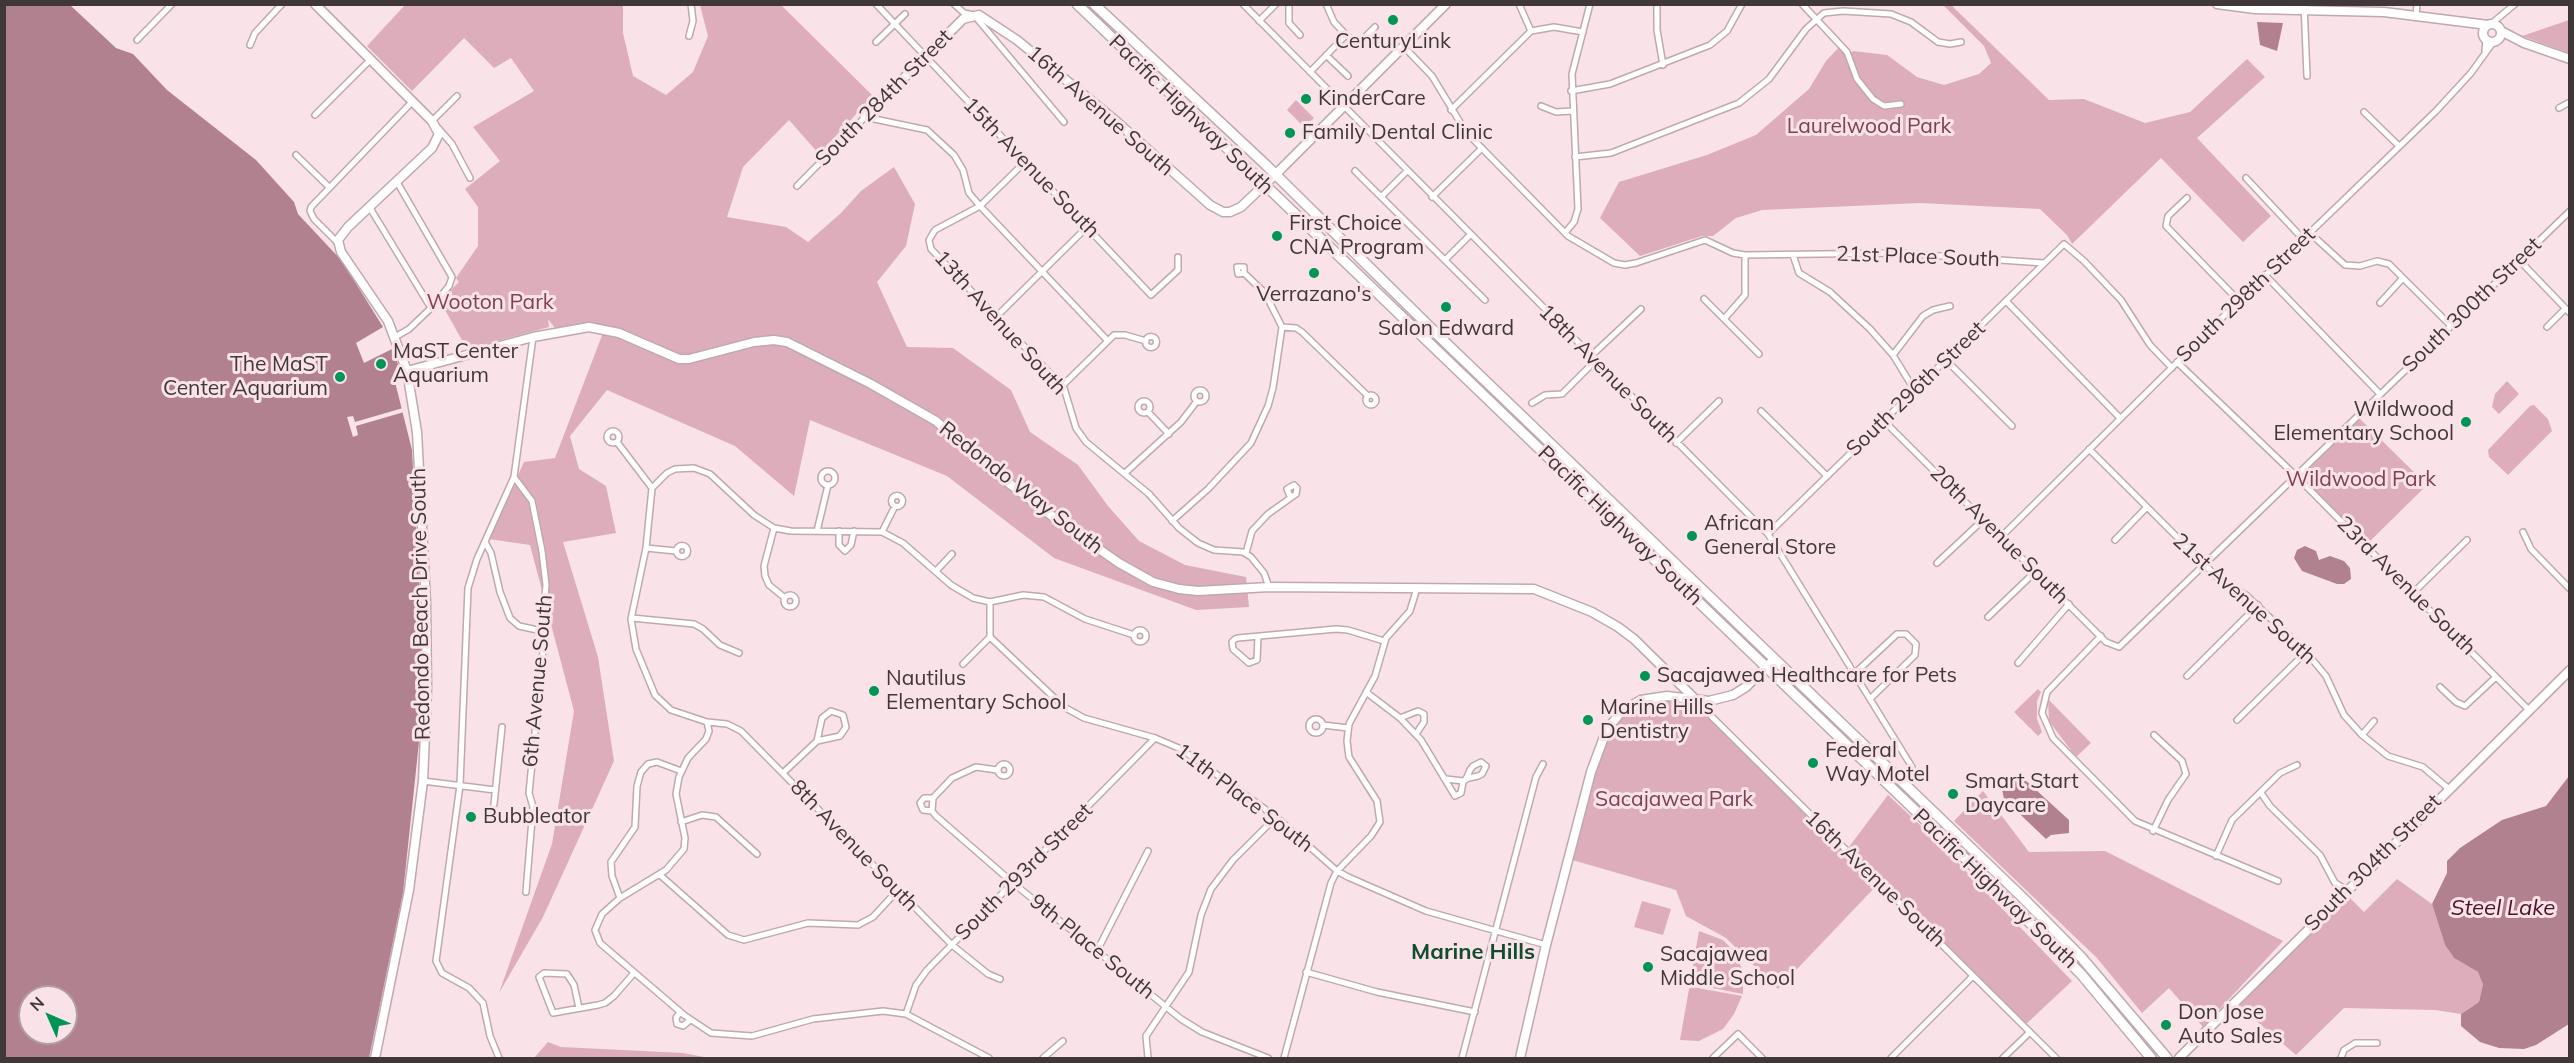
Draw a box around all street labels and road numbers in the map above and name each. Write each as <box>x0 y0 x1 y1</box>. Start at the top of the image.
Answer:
street label: South 284th Street <box>810 24 958 172</box>
street label: Pacific Highway South <box>1103 30 1279 200</box>
street label: 16th Avenue South <box>1022 41 1178 181</box>
street label: 15th Avenue South <box>957 92 1105 244</box>
street label: South 298th Street <box>2171 222 2321 368</box>
street label: South 300th Street <box>2397 232 2547 378</box>
street label: 21st Place South <box>1836 242 2000 272</box>
street label: 13th Avenue South <box>928 246 1072 400</box>
street label: 18th Avenue South <box>1533 299 1683 449</box>
street label: South 296th Street <box>1841 316 1991 462</box>
street label: Redondo Way South <box>934 416 1108 560</box>
street label: Pacific Highway South <box>1532 441 1708 611</box>
street label: 20th Avenue South <box>1924 460 2074 610</box>
street label: Redondo Beach Drive South <box>406 468 436 740</box>
street label: 23rd Avenue South <box>2331 511 2481 661</box>
street label: 21st Avenue South <box>2167 528 2321 670</box>
street label: 6th Avenue South <box>518 594 558 768</box>
street label: 11th Place South <box>1170 738 1318 858</box>
street label: 8th Avenue South <box>785 775 923 917</box>
street label: South 304th Street <box>2299 789 2447 937</box>
street label: South 293rd Street <box>950 798 1098 946</box>
street label: Pacific Highway South <box>1907 804 2083 974</box>
street label: 16th Avenue South <box>1799 805 1951 953</box>
street label: 9th Place South <box>1025 889 1159 1005</box>

